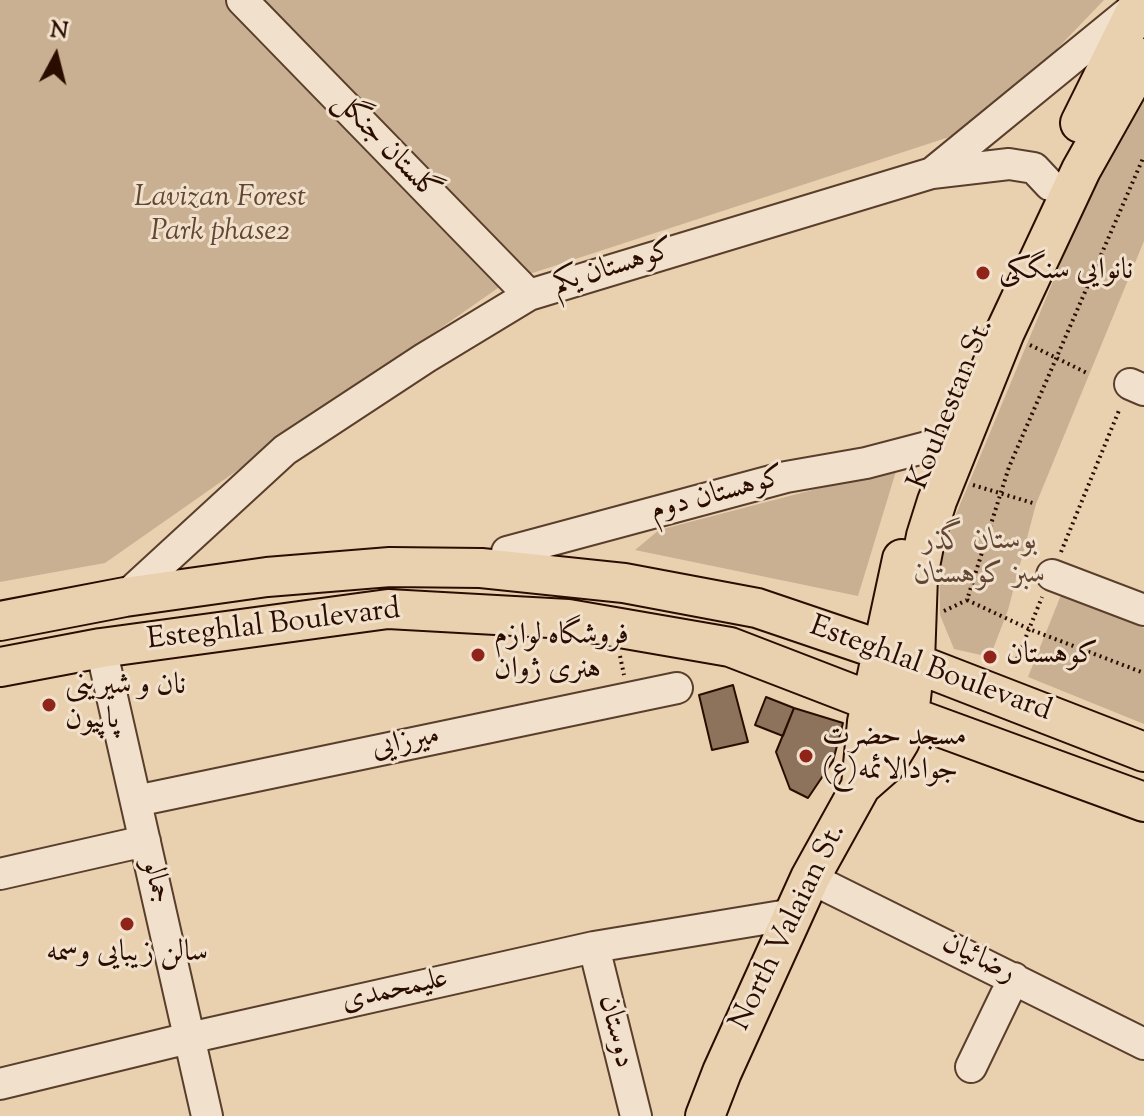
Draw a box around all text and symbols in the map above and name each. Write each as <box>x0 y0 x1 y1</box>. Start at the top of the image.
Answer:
text: N <box>48 15 70 49</box>
north arrow <box>16 16 96 96</box>
street label: گلستان جنگل <box>324 85 446 211</box>
park label: Lavizan Forest Park phase2 <box>134 182 306 252</box>
street label: کوهستان یکم <box>549 234 679 304</box>
place label: نانوایی سنگکی <box>999 255 1133 291</box>
marker: نانوایی سنگکی <box>974 264 992 282</box>
street label: Kouhestan St. <box>902 314 1004 496</box>
street label: کوهستان دوم <box>647 461 789 531</box>
park label: بوستان گذر سبز کوهستان <box>914 525 1046 596</box>
street label: Esteghlal Boulevard <box>145 594 403 660</box>
street label: Esteghlal Boulevard <box>804 611 1056 731</box>
place label: فروشگاه لوازم هنری ژوان <box>494 620 629 690</box>
place label: کوهستان <box>1006 639 1098 675</box>
marker: فروشگاه لوازم هنری ژوان <box>469 646 487 664</box>
marker: کوهستان <box>981 648 999 666</box>
place label: نان و شیرینی پاپیون <box>65 670 186 740</box>
marker: نان و شیرینی پاپیون <box>40 696 58 714</box>
street label: میرزایی <box>369 719 443 769</box>
place label: مسجد حضرت جوادالائمه(ع) <box>822 721 967 792</box>
marker: مسجد حضرت جوادالائمه(ع) <box>797 747 815 765</box>
street label: North Valaian St. <box>724 819 856 1037</box>
street label: جمالو <box>131 856 177 908</box>
marker: سالن زیبایی وسمه <box>118 915 136 933</box>
street label: رضائیان <box>935 927 1021 993</box>
place label: سالن زیبایی وسمه <box>46 937 208 973</box>
street label: علیمحمدی <box>338 962 452 1022</box>
street label: دوستان <box>588 992 640 1072</box>

